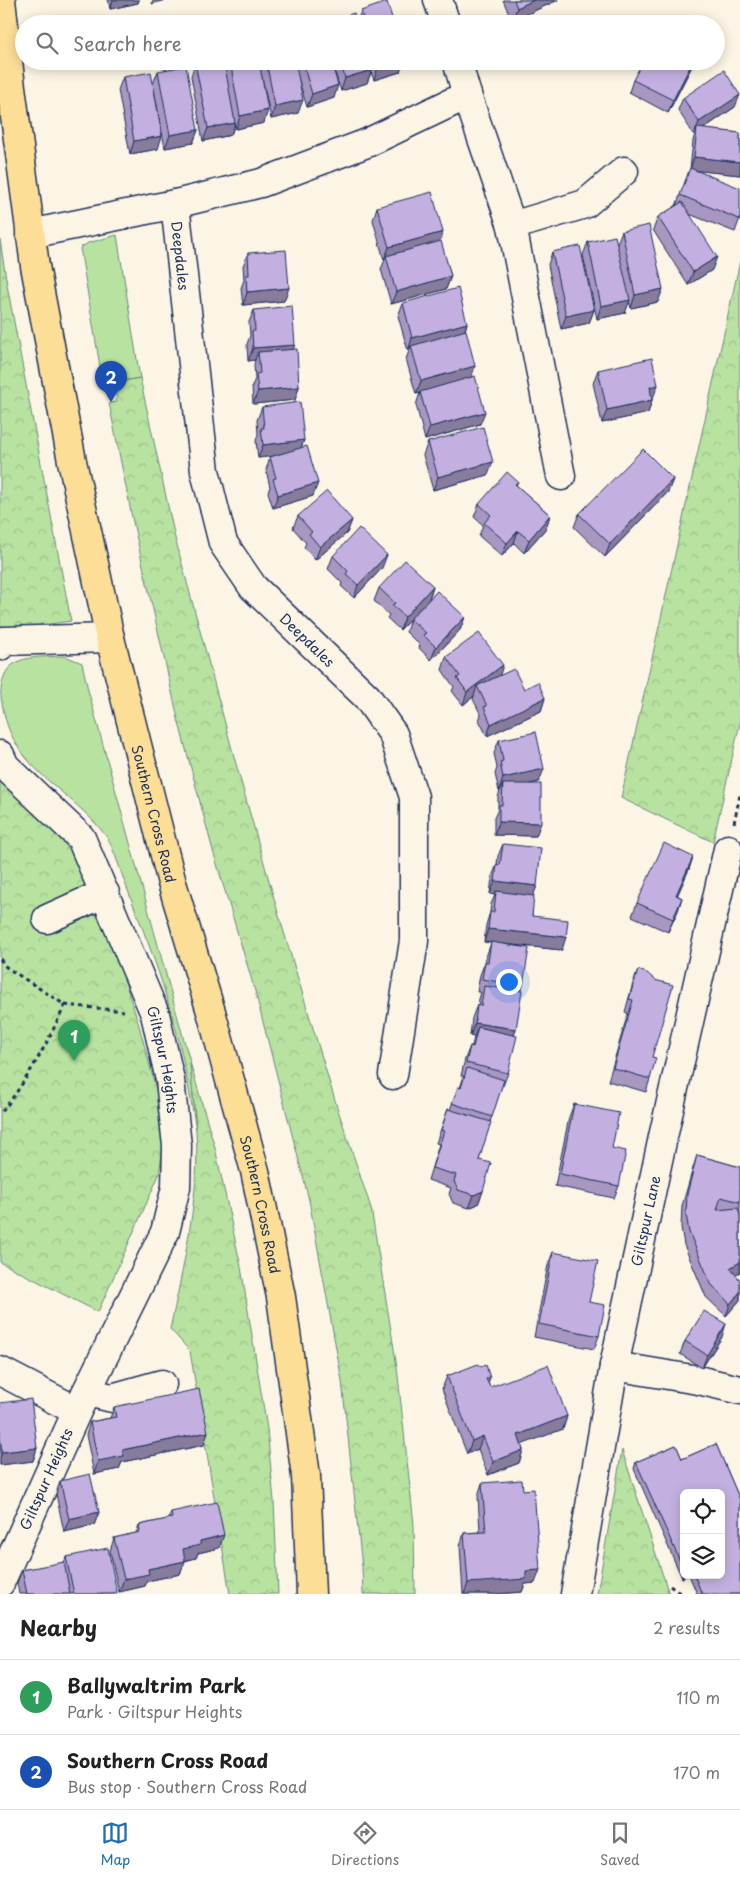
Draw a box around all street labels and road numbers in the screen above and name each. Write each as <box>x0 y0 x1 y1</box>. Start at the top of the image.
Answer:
street label: Deepdales <box>166 220 195 291</box>
street label: Deepdales <box>275 608 340 671</box>
street label: Southern Cross Road <box>127 743 182 885</box>
street label: Giltspur Heights <box>142 1002 184 1115</box>
street label: Southern Cross Road <box>235 1133 286 1275</box>
street label: Giltspur Lane <box>625 1173 665 1268</box>
street label: Giltspur Heights <box>14 1424 78 1533</box>

